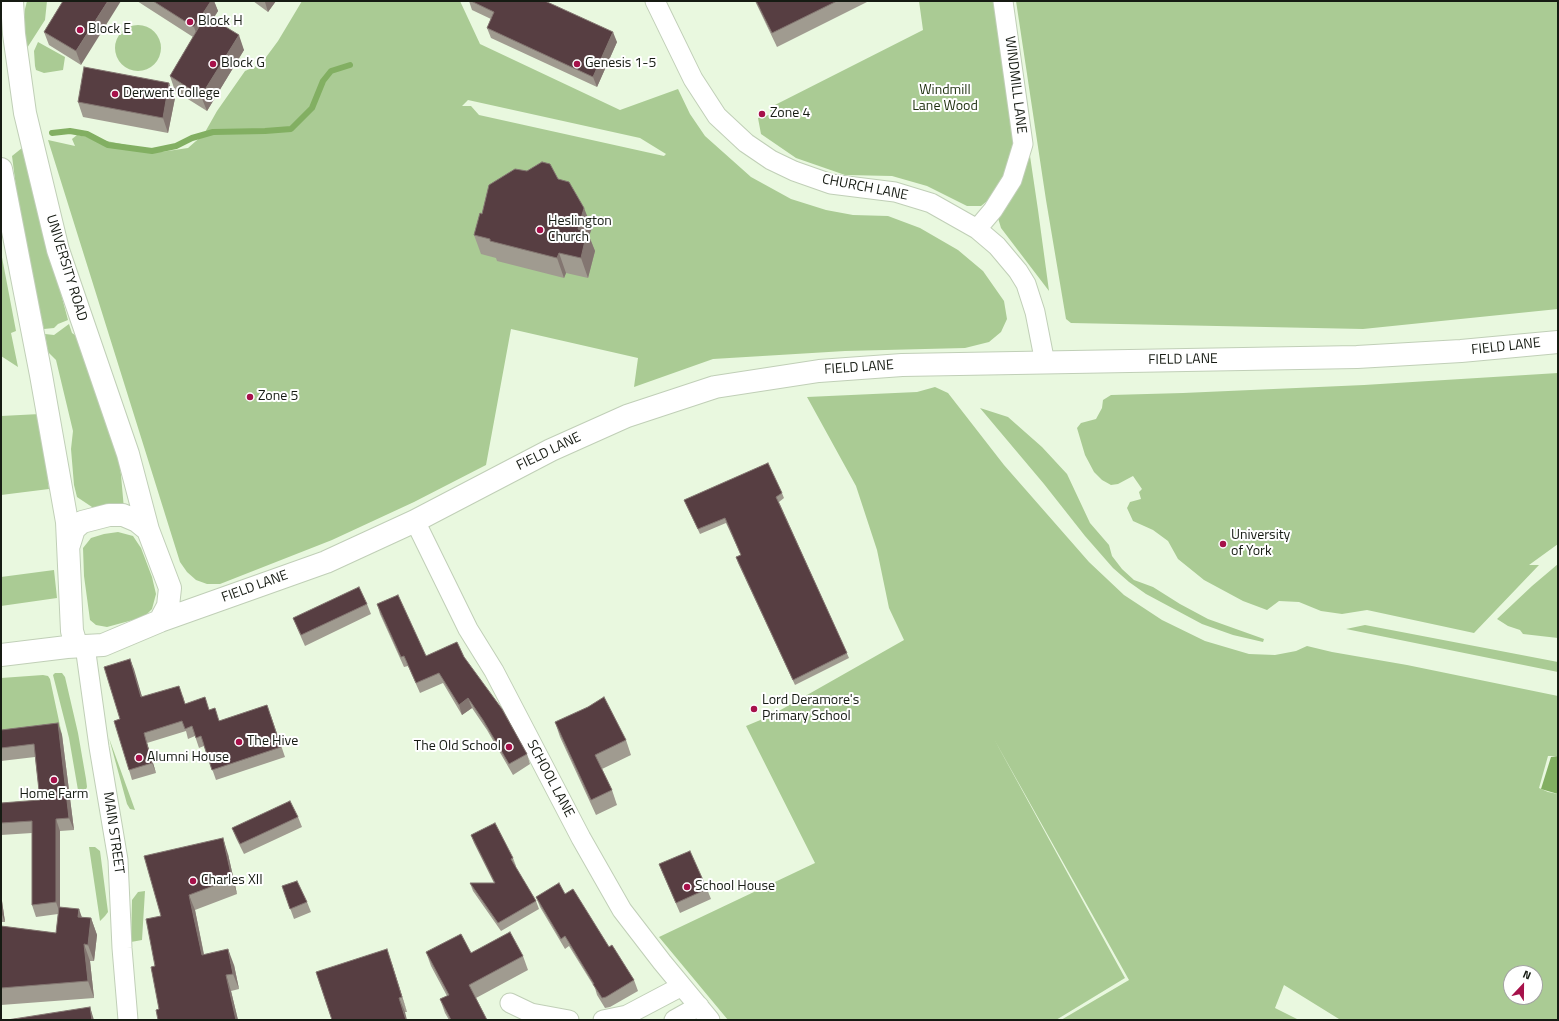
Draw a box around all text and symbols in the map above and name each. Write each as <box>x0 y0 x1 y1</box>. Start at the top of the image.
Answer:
place label: Block H <box>198 14 243 30</box>
marker: Block H <box>185 17 195 27</box>
place label: Block E <box>88 22 131 38</box>
marker: Block E <box>75 25 85 35</box>
street label: WINDMILL LANE <box>1001 35 1029 135</box>
place label: Block G <box>221 56 265 72</box>
place label: Genesis 1-5 <box>585 56 656 72</box>
marker: Block G <box>208 59 218 69</box>
marker: Genesis 1-5 <box>572 59 582 69</box>
park label: Windmill Lane Wood <box>912 83 978 116</box>
place label: Derwent College <box>123 86 220 102</box>
marker: Derwent College <box>110 89 120 99</box>
place label: Zone 4 <box>770 106 810 122</box>
marker: Zone 4 <box>757 109 767 119</box>
street label: CHURCH LANE <box>821 171 909 205</box>
street label: UNIVERSITY ROAD <box>42 213 90 323</box>
place label: Heslington Church <box>548 214 612 246</box>
marker: Heslington Church <box>535 225 545 235</box>
street label: FIELD LANE <box>1471 335 1541 359</box>
street label: FIELD LANE <box>1148 351 1218 369</box>
street label: FIELD LANE <box>824 357 894 379</box>
place label: Zone 5 <box>258 389 298 405</box>
marker: Zone 5 <box>245 392 255 402</box>
street label: FIELD LANE <box>514 429 584 475</box>
place label: University of York <box>1231 528 1290 560</box>
marker: University of York <box>1218 539 1228 549</box>
street label: FIELD LANE <box>219 567 291 607</box>
place label: Lord Deramore's Primary School <box>762 693 859 726</box>
marker: Lord Deramore's Primary School <box>749 704 759 714</box>
place label: The Hive <box>247 734 298 750</box>
marker: The Hive <box>234 737 244 747</box>
street label: SCHOOL LANE <box>523 737 577 821</box>
place label: The Old School <box>414 739 501 755</box>
marker: The Old School <box>504 742 514 752</box>
place label: Alumni House <box>147 750 229 766</box>
marker: Alumni House <box>134 753 144 763</box>
marker: Home Farm <box>49 775 59 785</box>
place label: Home Farm <box>19 787 89 803</box>
street label: MAIN STREET <box>99 791 127 875</box>
place label: Charles XII <box>201 873 263 889</box>
marker: Charles XII <box>188 876 198 886</box>
place label: School House <box>695 879 775 895</box>
marker: School House <box>682 882 692 892</box>
north arrow <box>1503 965 1543 1005</box>
text: N <box>1521 966 1534 984</box>

